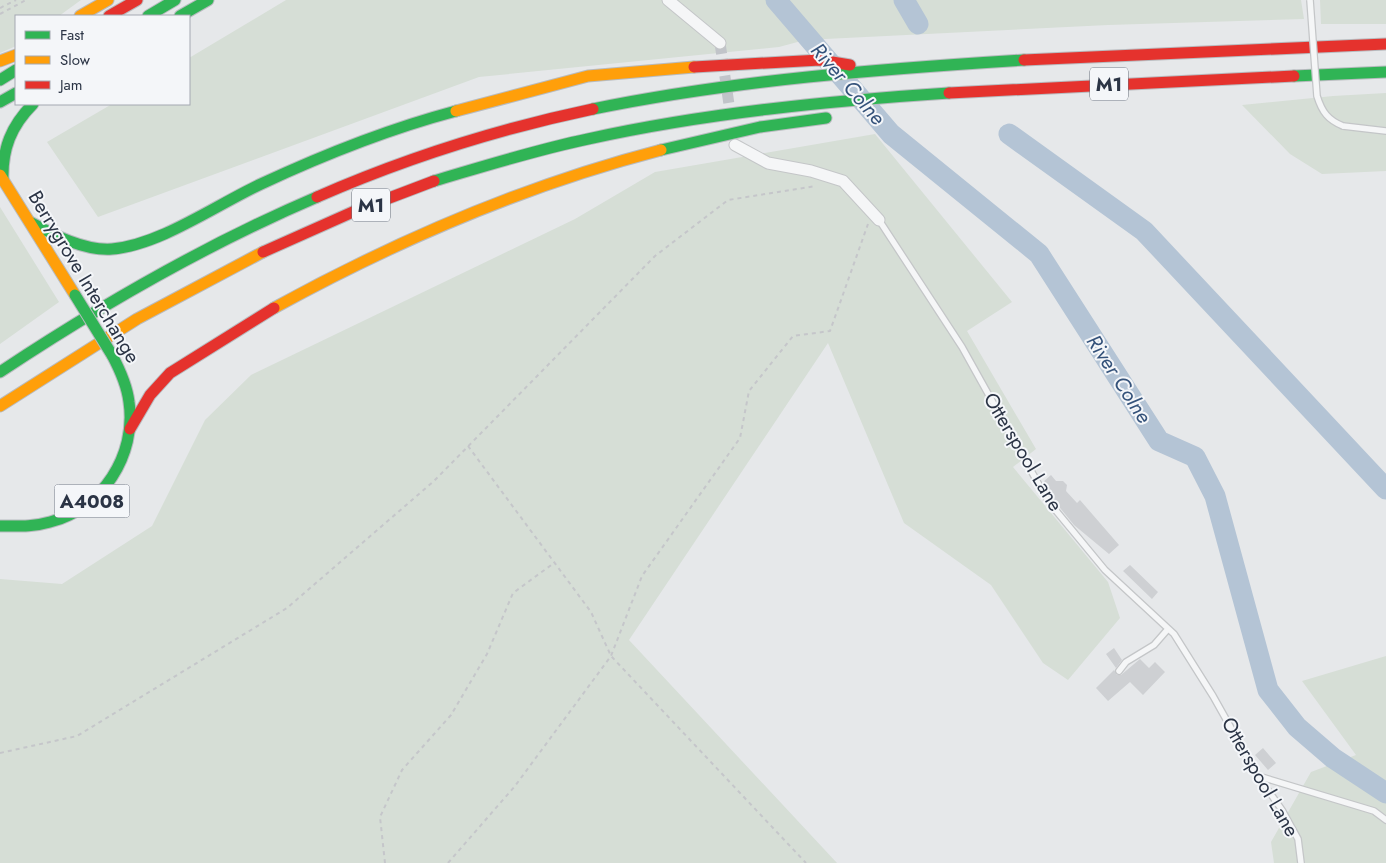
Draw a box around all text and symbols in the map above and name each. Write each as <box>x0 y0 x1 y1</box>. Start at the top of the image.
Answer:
legend <box>15 15 190 105</box>
text: Fast <box>60 24 84 46</box>
water label: River Colne <box>804 36 892 132</box>
text: Slow <box>60 49 91 71</box>
road number: M1 <box>1090 68 1128 100</box>
text: Jam <box>58 74 83 96</box>
street label: Berrygrove Interchange <box>21 185 147 369</box>
road number: M1 <box>352 188 390 222</box>
water label: River Colne <box>1079 329 1159 430</box>
street label: Otterspool Lane <box>976 387 1070 517</box>
road number: A4008 <box>54 484 130 518</box>
street label: Otterspool Lane <box>1214 712 1306 842</box>

